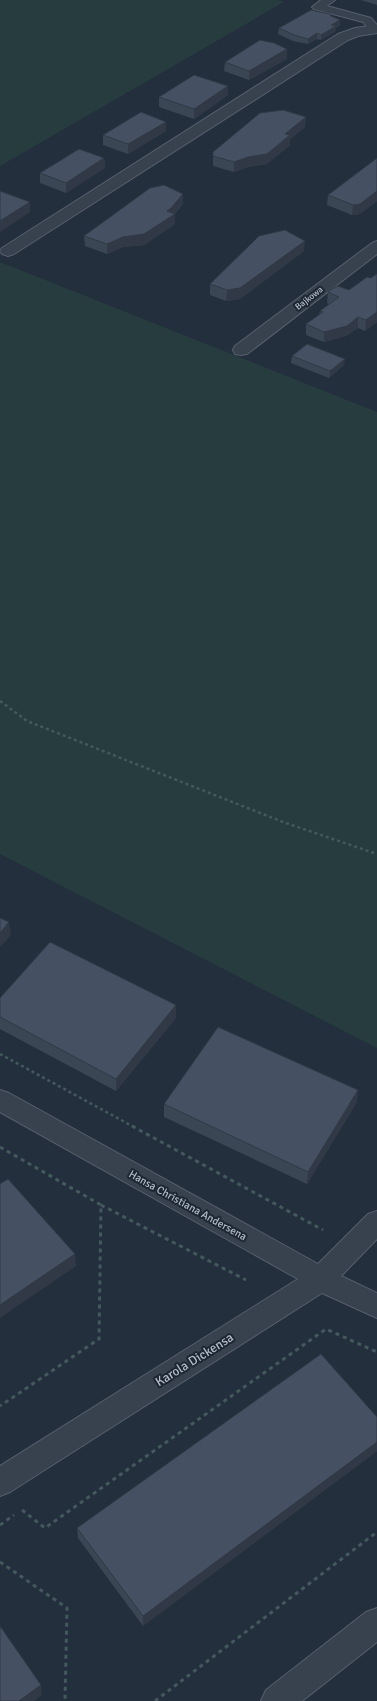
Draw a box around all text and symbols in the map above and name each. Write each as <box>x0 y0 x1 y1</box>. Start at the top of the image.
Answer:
street label: Bajkowa <box>293 284 326 313</box>
street label: Hansa Christiana Andersena <box>126 1168 249 1244</box>
street label: Karola Dickensa <box>152 1329 237 1390</box>

